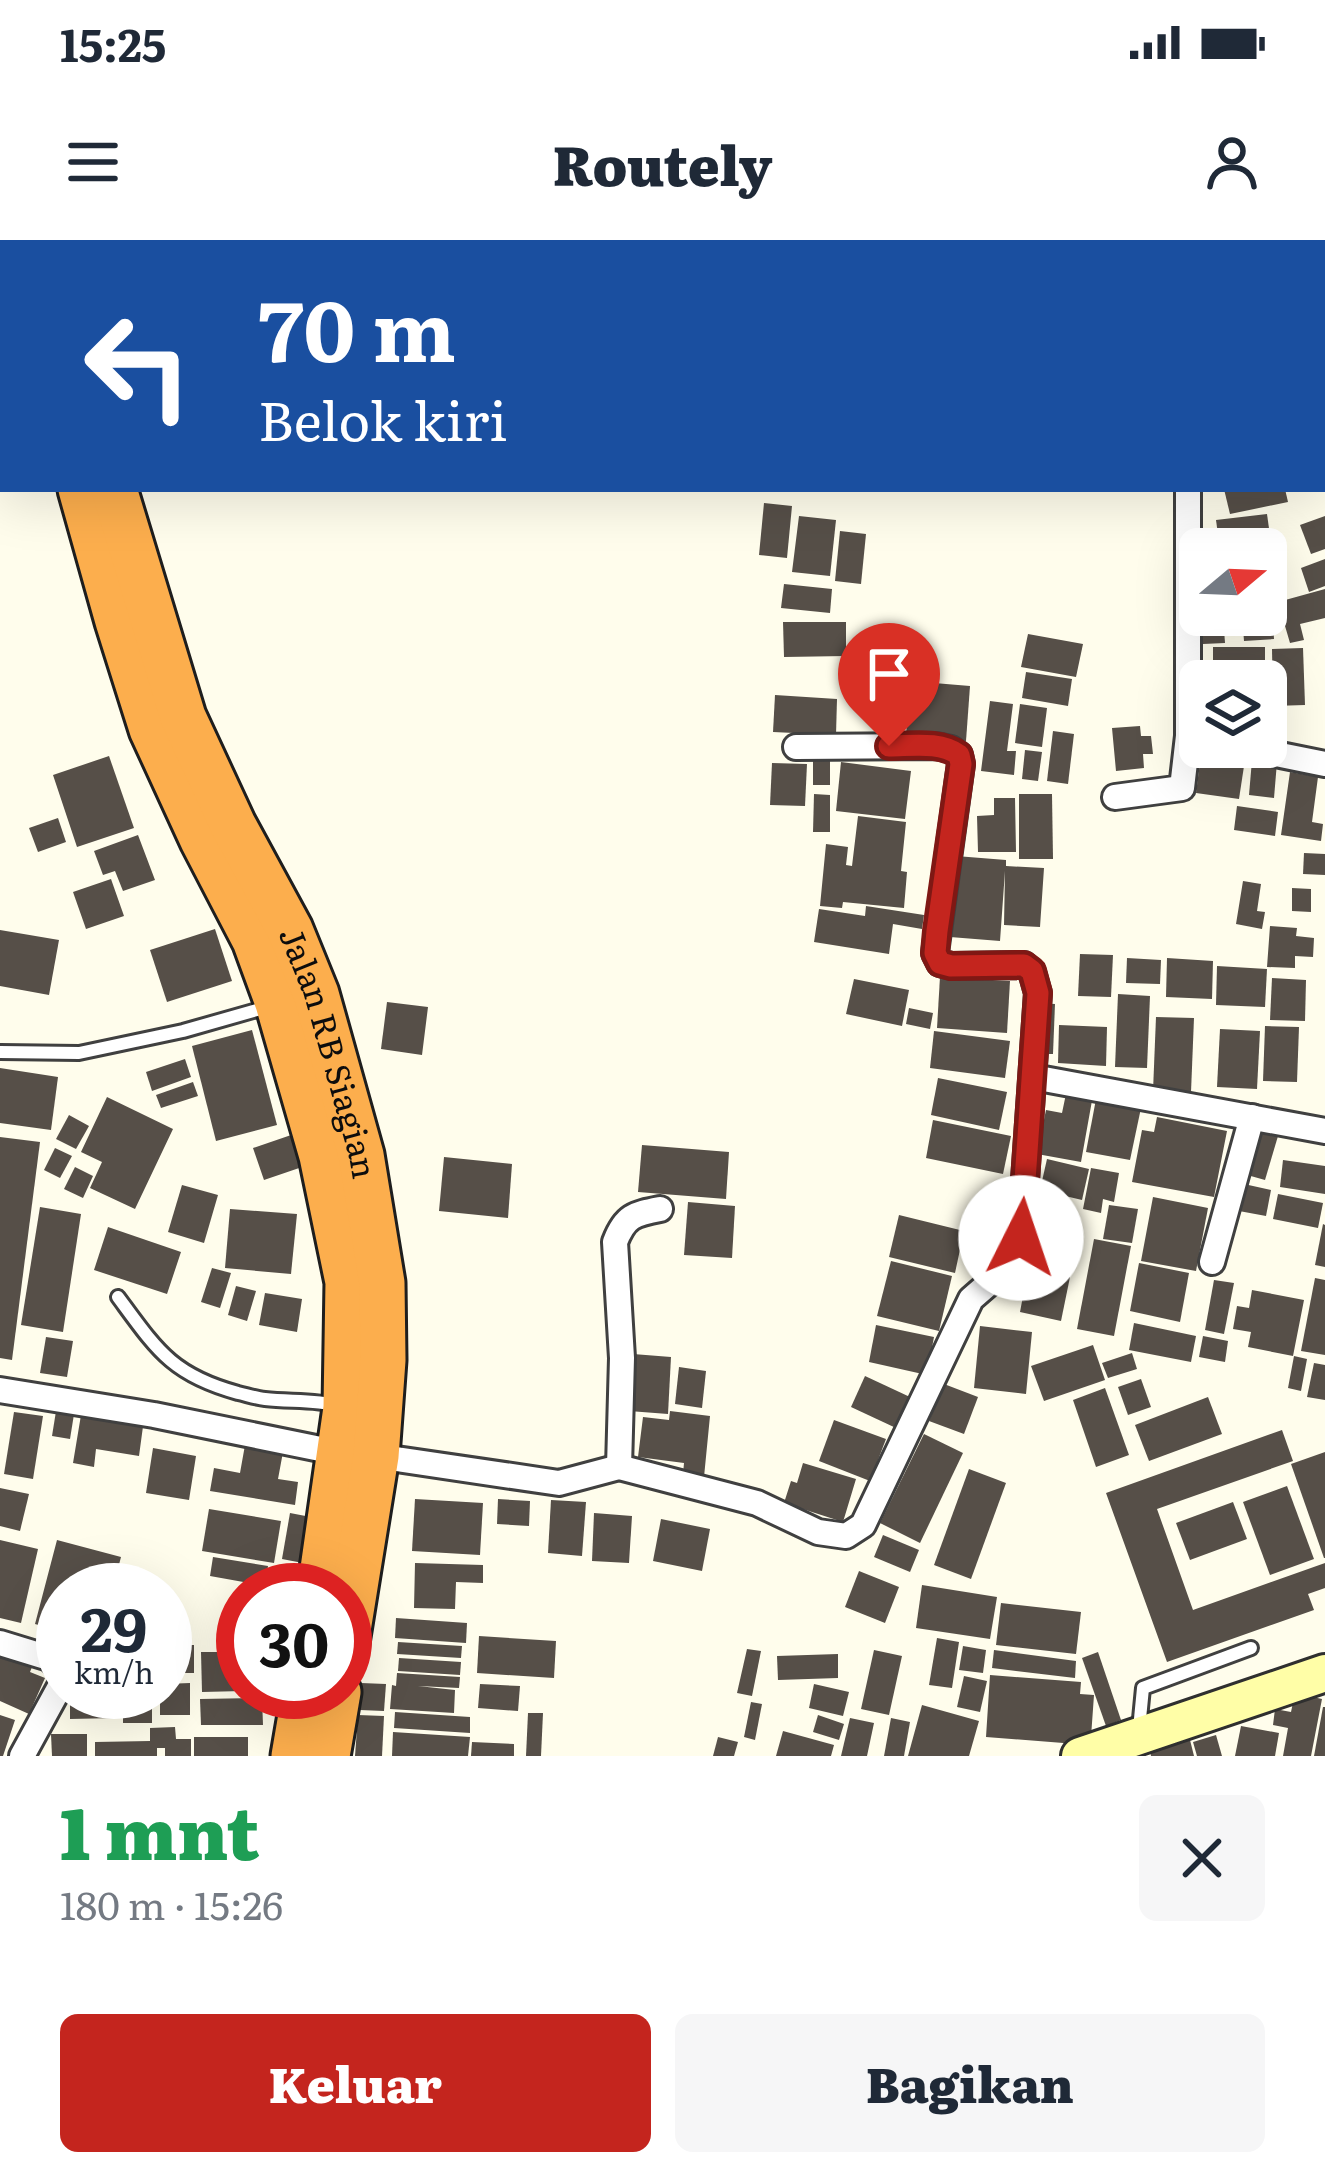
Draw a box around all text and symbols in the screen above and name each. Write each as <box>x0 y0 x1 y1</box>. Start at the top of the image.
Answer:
text: 15:25 <box>60 9 166 76</box>
text: Routely <box>553 122 772 203</box>
icon: menu <box>60 129 126 195</box>
icon: person <box>1199 129 1265 195</box>
text: 70 m <box>258 263 456 388</box>
icon: left <box>60 288 216 444</box>
text: Belok kiri <box>258 377 507 458</box>
north arrow <box>1179 528 1287 636</box>
map controls <box>1179 528 1287 768</box>
pin <box>838 623 940 746</box>
icon: arrive <box>856 641 922 707</box>
button: layers <box>1179 660 1287 768</box>
street label: Jalan RB Siagian <box>269 919 391 1182</box>
position arrow <box>958 1175 1084 1301</box>
speed limit sign: 30 <box>216 1563 372 1719</box>
text: 29 <box>81 1581 147 1670</box>
text: km/h <box>74 1649 154 1693</box>
text: 1 mnt <box>60 1775 260 1882</box>
button: close <box>1139 1795 1265 1921</box>
text: 180 m · 15:26 <box>60 1874 283 1932</box>
button: Keluar <box>60 2014 651 2152</box>
button: Bagikan <box>675 2014 1265 2152</box>

